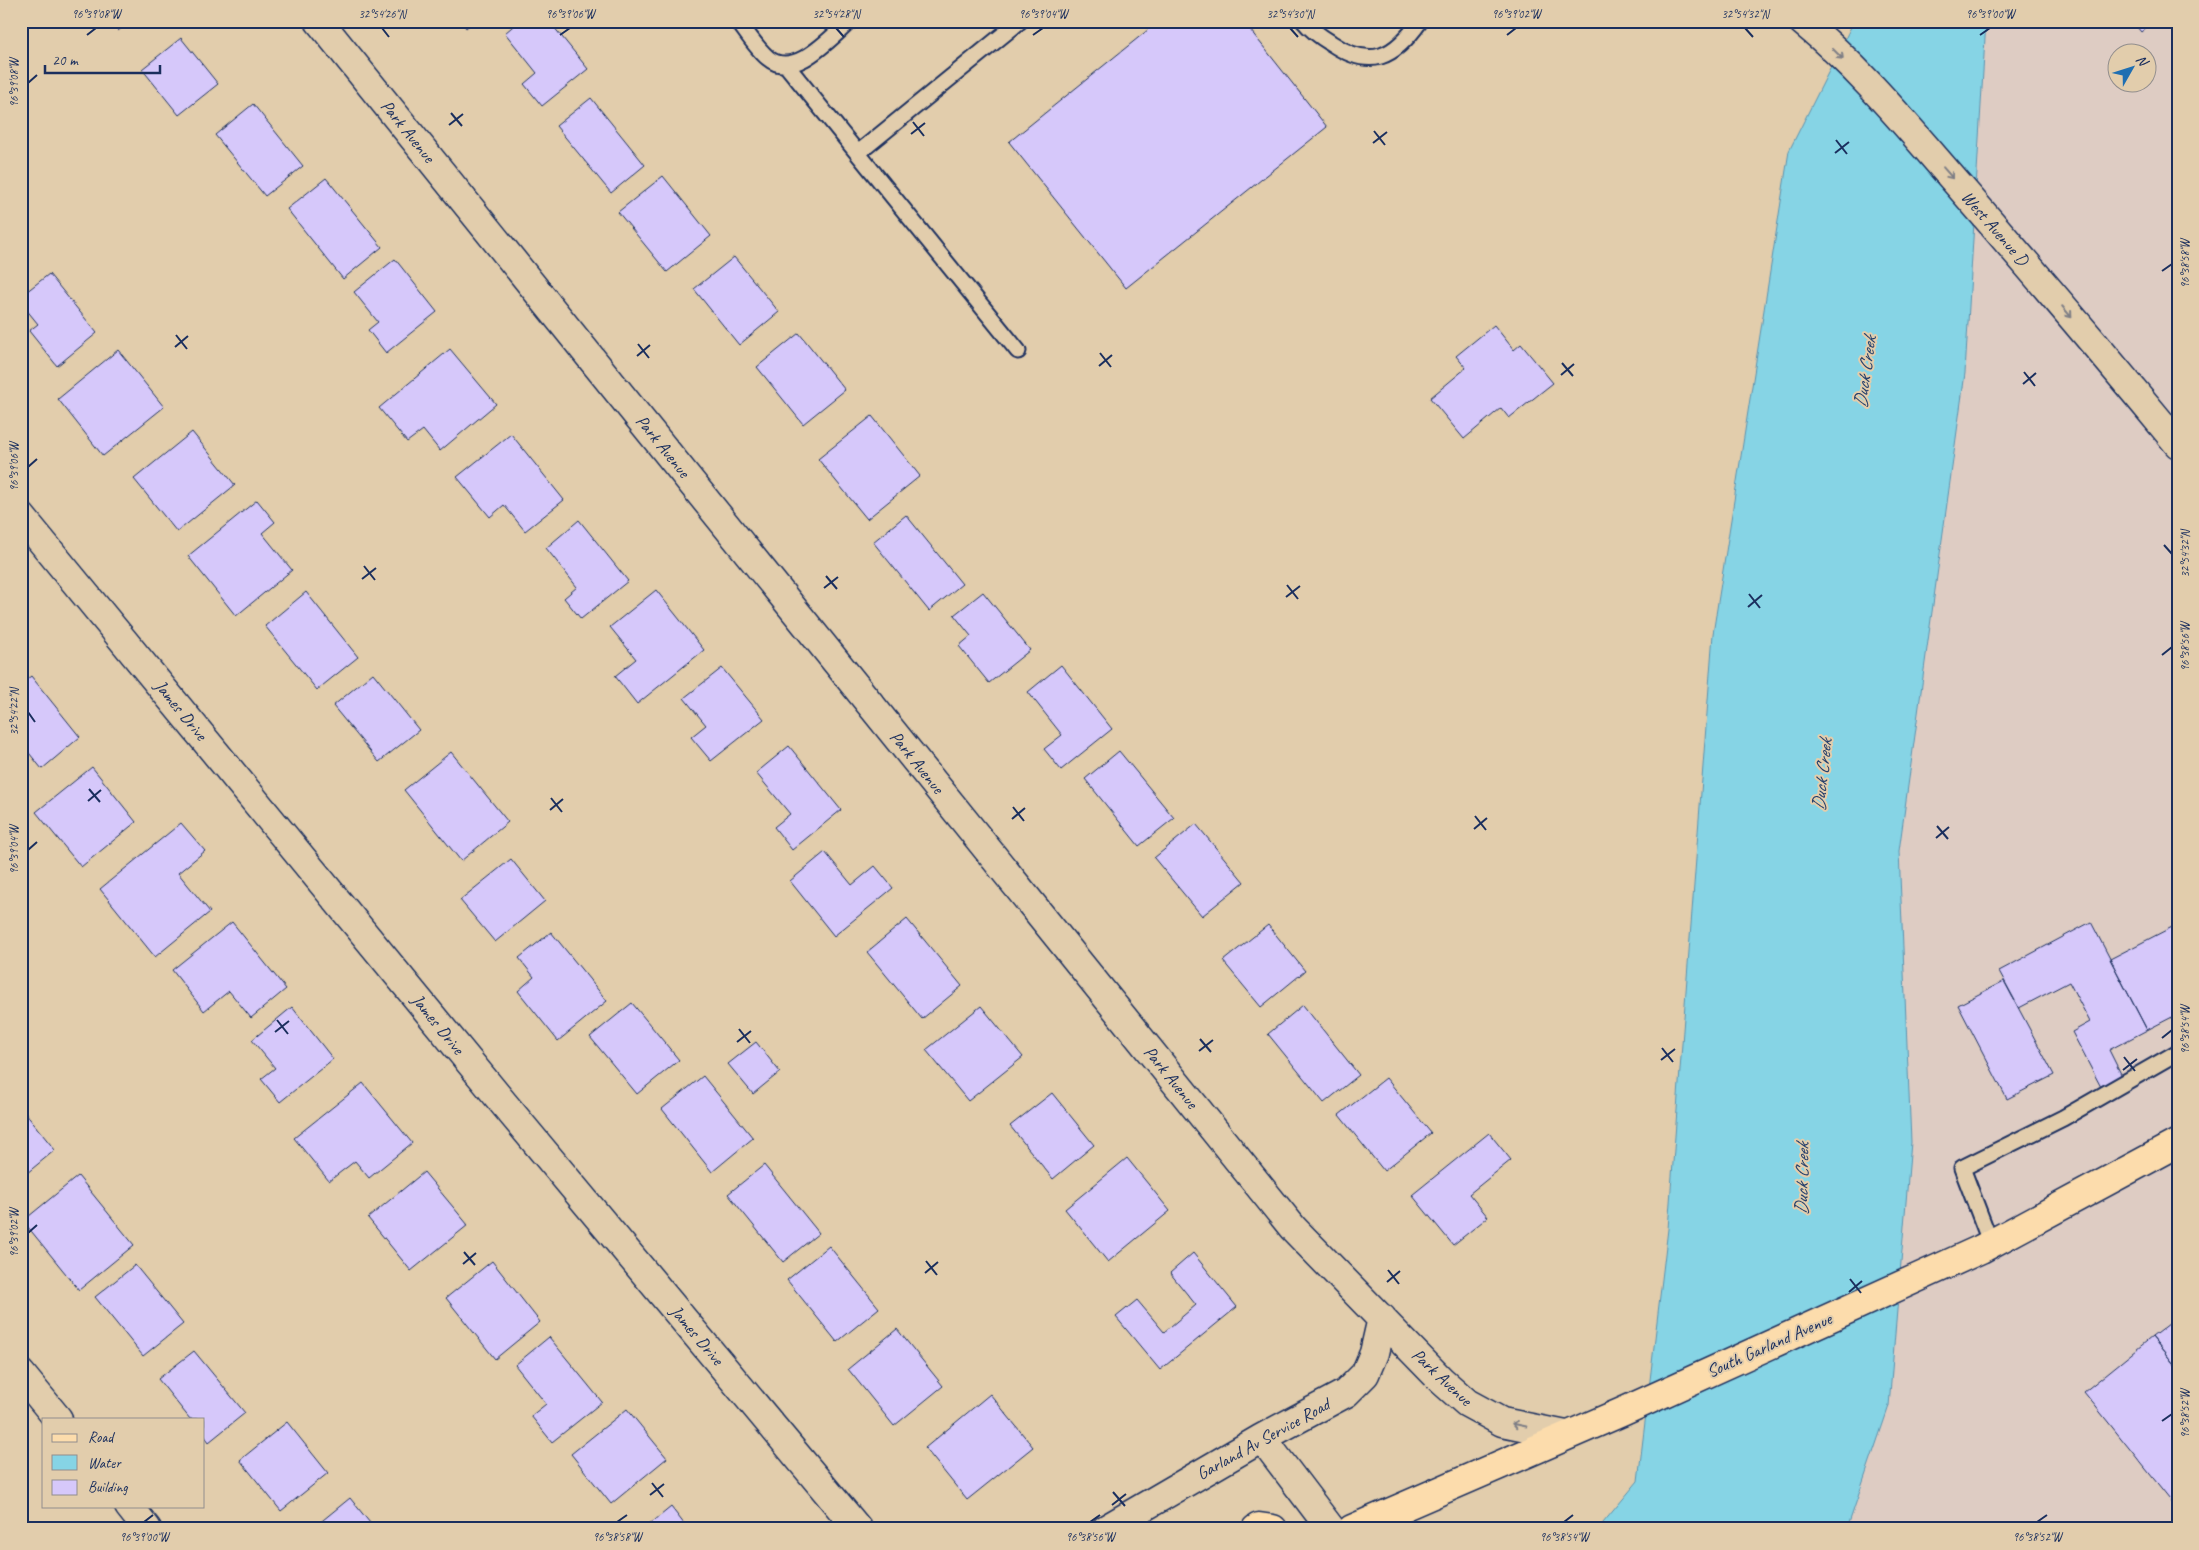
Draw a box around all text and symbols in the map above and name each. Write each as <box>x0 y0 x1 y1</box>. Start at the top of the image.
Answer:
text: 96°39'08"W <box>72 6 123 22</box>
text: 32°54'26"N <box>358 6 407 22</box>
text: 96°39'06"W <box>546 6 597 22</box>
text: 32°54'28"N <box>812 6 861 22</box>
text: 96°39'04"W <box>1019 6 1070 22</box>
text: 32°54'30"N <box>1266 6 1315 22</box>
text: 96°39'02"W <box>1492 6 1543 22</box>
text: 32°54'32"N <box>1721 6 1770 22</box>
text: 96°39'00"W <box>1966 6 2017 22</box>
scale bar <box>45 42 160 74</box>
north arrow <box>2106 42 2156 92</box>
one-way arrow <box>1832 48 1844 60</box>
text: 20 m <box>52 51 79 70</box>
text: N <box>2132 51 2153 71</box>
text: 96°39'08"W <box>6 56 22 107</box>
street label: Park Avenue <box>376 95 441 168</box>
one-way arrow <box>1942 167 1954 180</box>
street label: West Avenue D <box>1957 186 2034 271</box>
text: 96°38'58"W <box>2177 237 2193 288</box>
one-way arrow <box>2061 305 2072 318</box>
water label: Duck Creek <box>1848 332 1882 409</box>
street label: Park Avenue <box>631 410 696 483</box>
text: 96°39'06"W <box>6 440 22 491</box>
text: 32°54'32"N <box>2177 529 2193 578</box>
text: 96°38'56"W <box>2177 620 2193 671</box>
street label: James Drive <box>149 674 213 746</box>
text: 32°54'22"N <box>6 687 22 736</box>
street label: Park Avenue <box>885 726 950 799</box>
water label: Duck Creek <box>1806 735 1838 812</box>
text: 96°39'04"W <box>6 823 22 874</box>
street label: James Drive <box>406 988 470 1060</box>
text: 96°38'54"W <box>2177 1003 2193 1054</box>
street label: Park Avenue <box>1139 1041 1204 1114</box>
water label: Duck Creek <box>1789 1140 1815 1215</box>
text: 96°39'02"W <box>6 1206 22 1257</box>
street label: James Drive <box>665 1300 729 1370</box>
street label: South Garland Avenue <box>1703 1307 1836 1382</box>
street label: Park Avenue <box>1407 1344 1478 1411</box>
text: 96°38'52"W <box>2177 1387 2193 1438</box>
street label: Garland Av Service Road <box>1193 1392 1336 1485</box>
legend <box>42 1418 205 1508</box>
one-way arrow <box>1511 1420 1527 1429</box>
text: Road <box>88 1428 115 1447</box>
text: Water <box>88 1454 122 1473</box>
text: Building <box>88 1478 128 1497</box>
text: 96°39'00"W <box>120 1529 171 1545</box>
text: 96°38'58"W <box>593 1529 644 1545</box>
text: 96°38'56"W <box>1066 1529 1117 1545</box>
text: 96°38'54"W <box>1540 1529 1591 1545</box>
text: 96°38'52"W <box>2013 1529 2064 1545</box>

